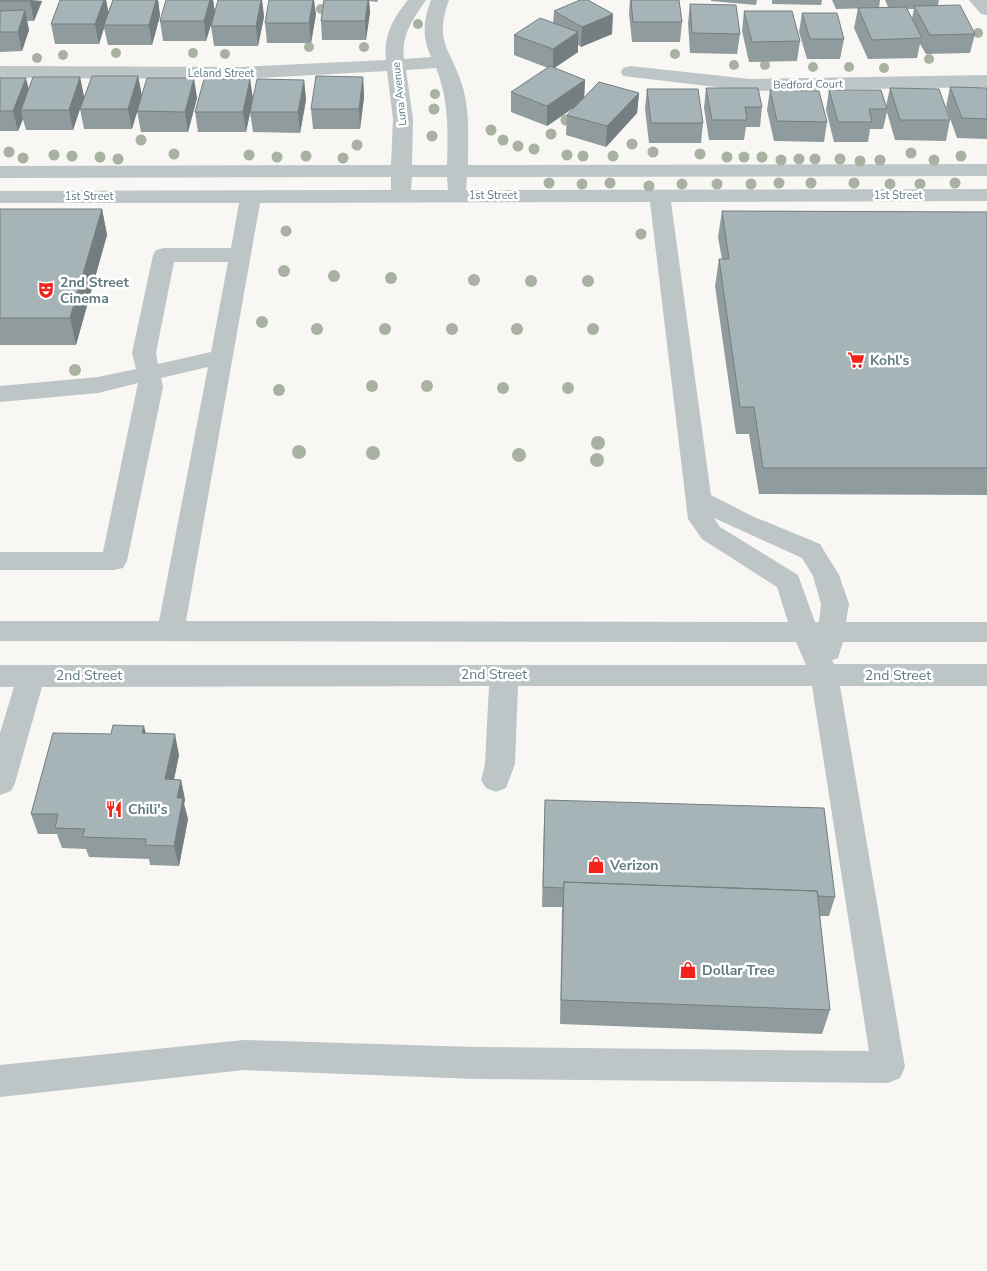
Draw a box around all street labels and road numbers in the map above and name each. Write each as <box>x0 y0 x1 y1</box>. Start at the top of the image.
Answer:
street label: Luna Avenue <box>389 61 410 127</box>
street label: Leland Street <box>188 66 254 81</box>
street label: Bedford Court <box>773 76 843 93</box>
street label: 1st Street <box>469 188 517 203</box>
street label: 1st Street <box>874 188 922 203</box>
street label: 1st Street <box>65 189 113 204</box>
street label: 2nd Street <box>461 665 527 684</box>
street label: 2nd Street <box>56 666 122 685</box>
street label: 2nd Street <box>865 666 931 685</box>

